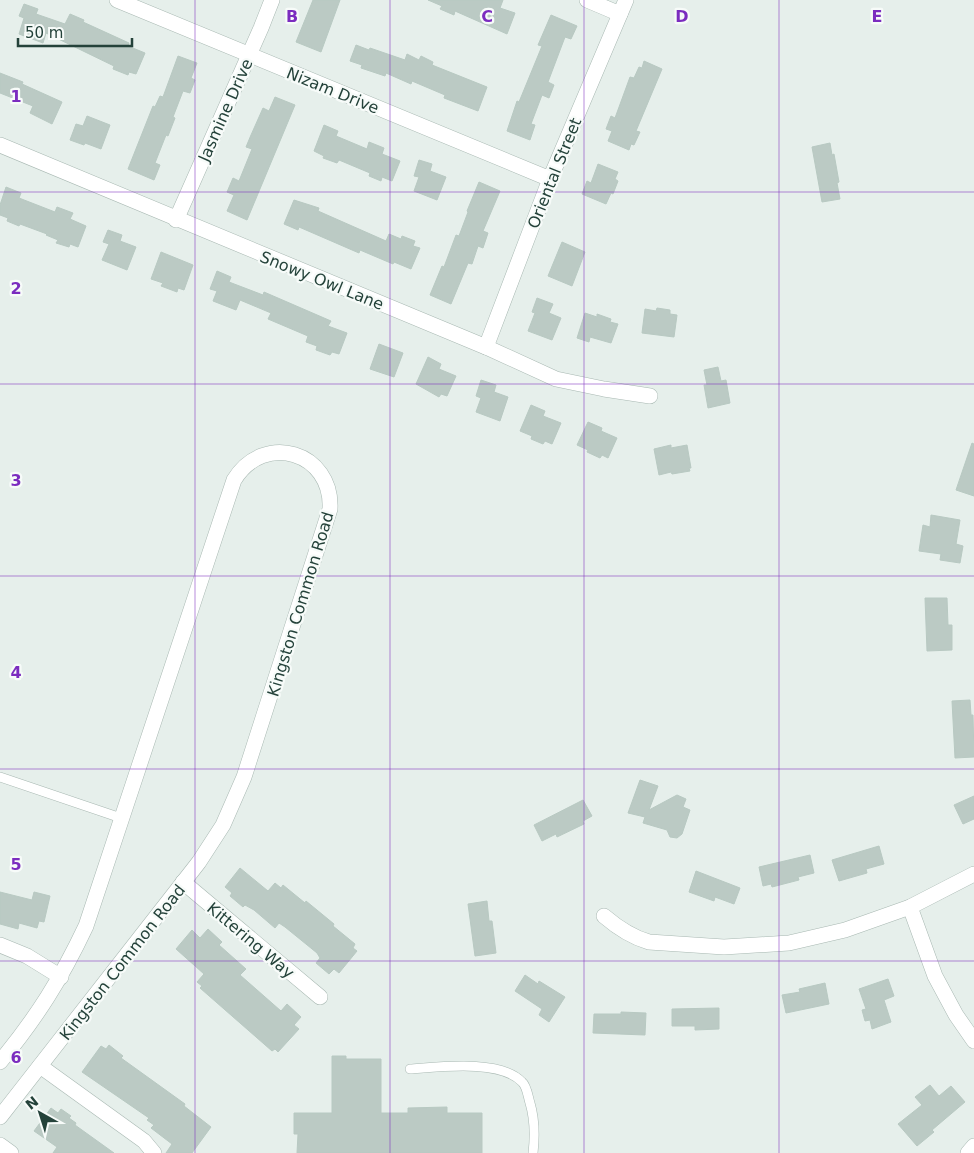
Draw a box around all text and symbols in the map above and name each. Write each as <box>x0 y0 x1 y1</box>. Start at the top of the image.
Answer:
text: B <box>286 7 298 26</box>
text: C <box>481 7 493 26</box>
text: D <box>675 7 689 26</box>
text: E <box>872 7 882 26</box>
scale bar <box>18 15 131 47</box>
text: 50 m <box>25 24 63 42</box>
street label: Jasmine Drive <box>194 56 257 166</box>
street label: Nizam Drive <box>284 63 382 118</box>
text: 1 <box>10 87 22 106</box>
street label: Oriental Street <box>524 115 585 231</box>
street label: Snowy Owl Lane <box>257 247 386 314</box>
text: 2 <box>10 279 22 298</box>
text: 3 <box>10 471 22 490</box>
street label: Kingston Common Road <box>263 509 338 699</box>
text: 4 <box>10 663 22 682</box>
text: 5 <box>10 855 22 874</box>
street label: Kingston Common Road <box>56 881 189 1044</box>
street label: Kittering Way <box>203 898 298 982</box>
text: 6 <box>10 1048 22 1067</box>
north arrow <box>15 1088 65 1138</box>
text: N <box>22 1093 41 1113</box>

